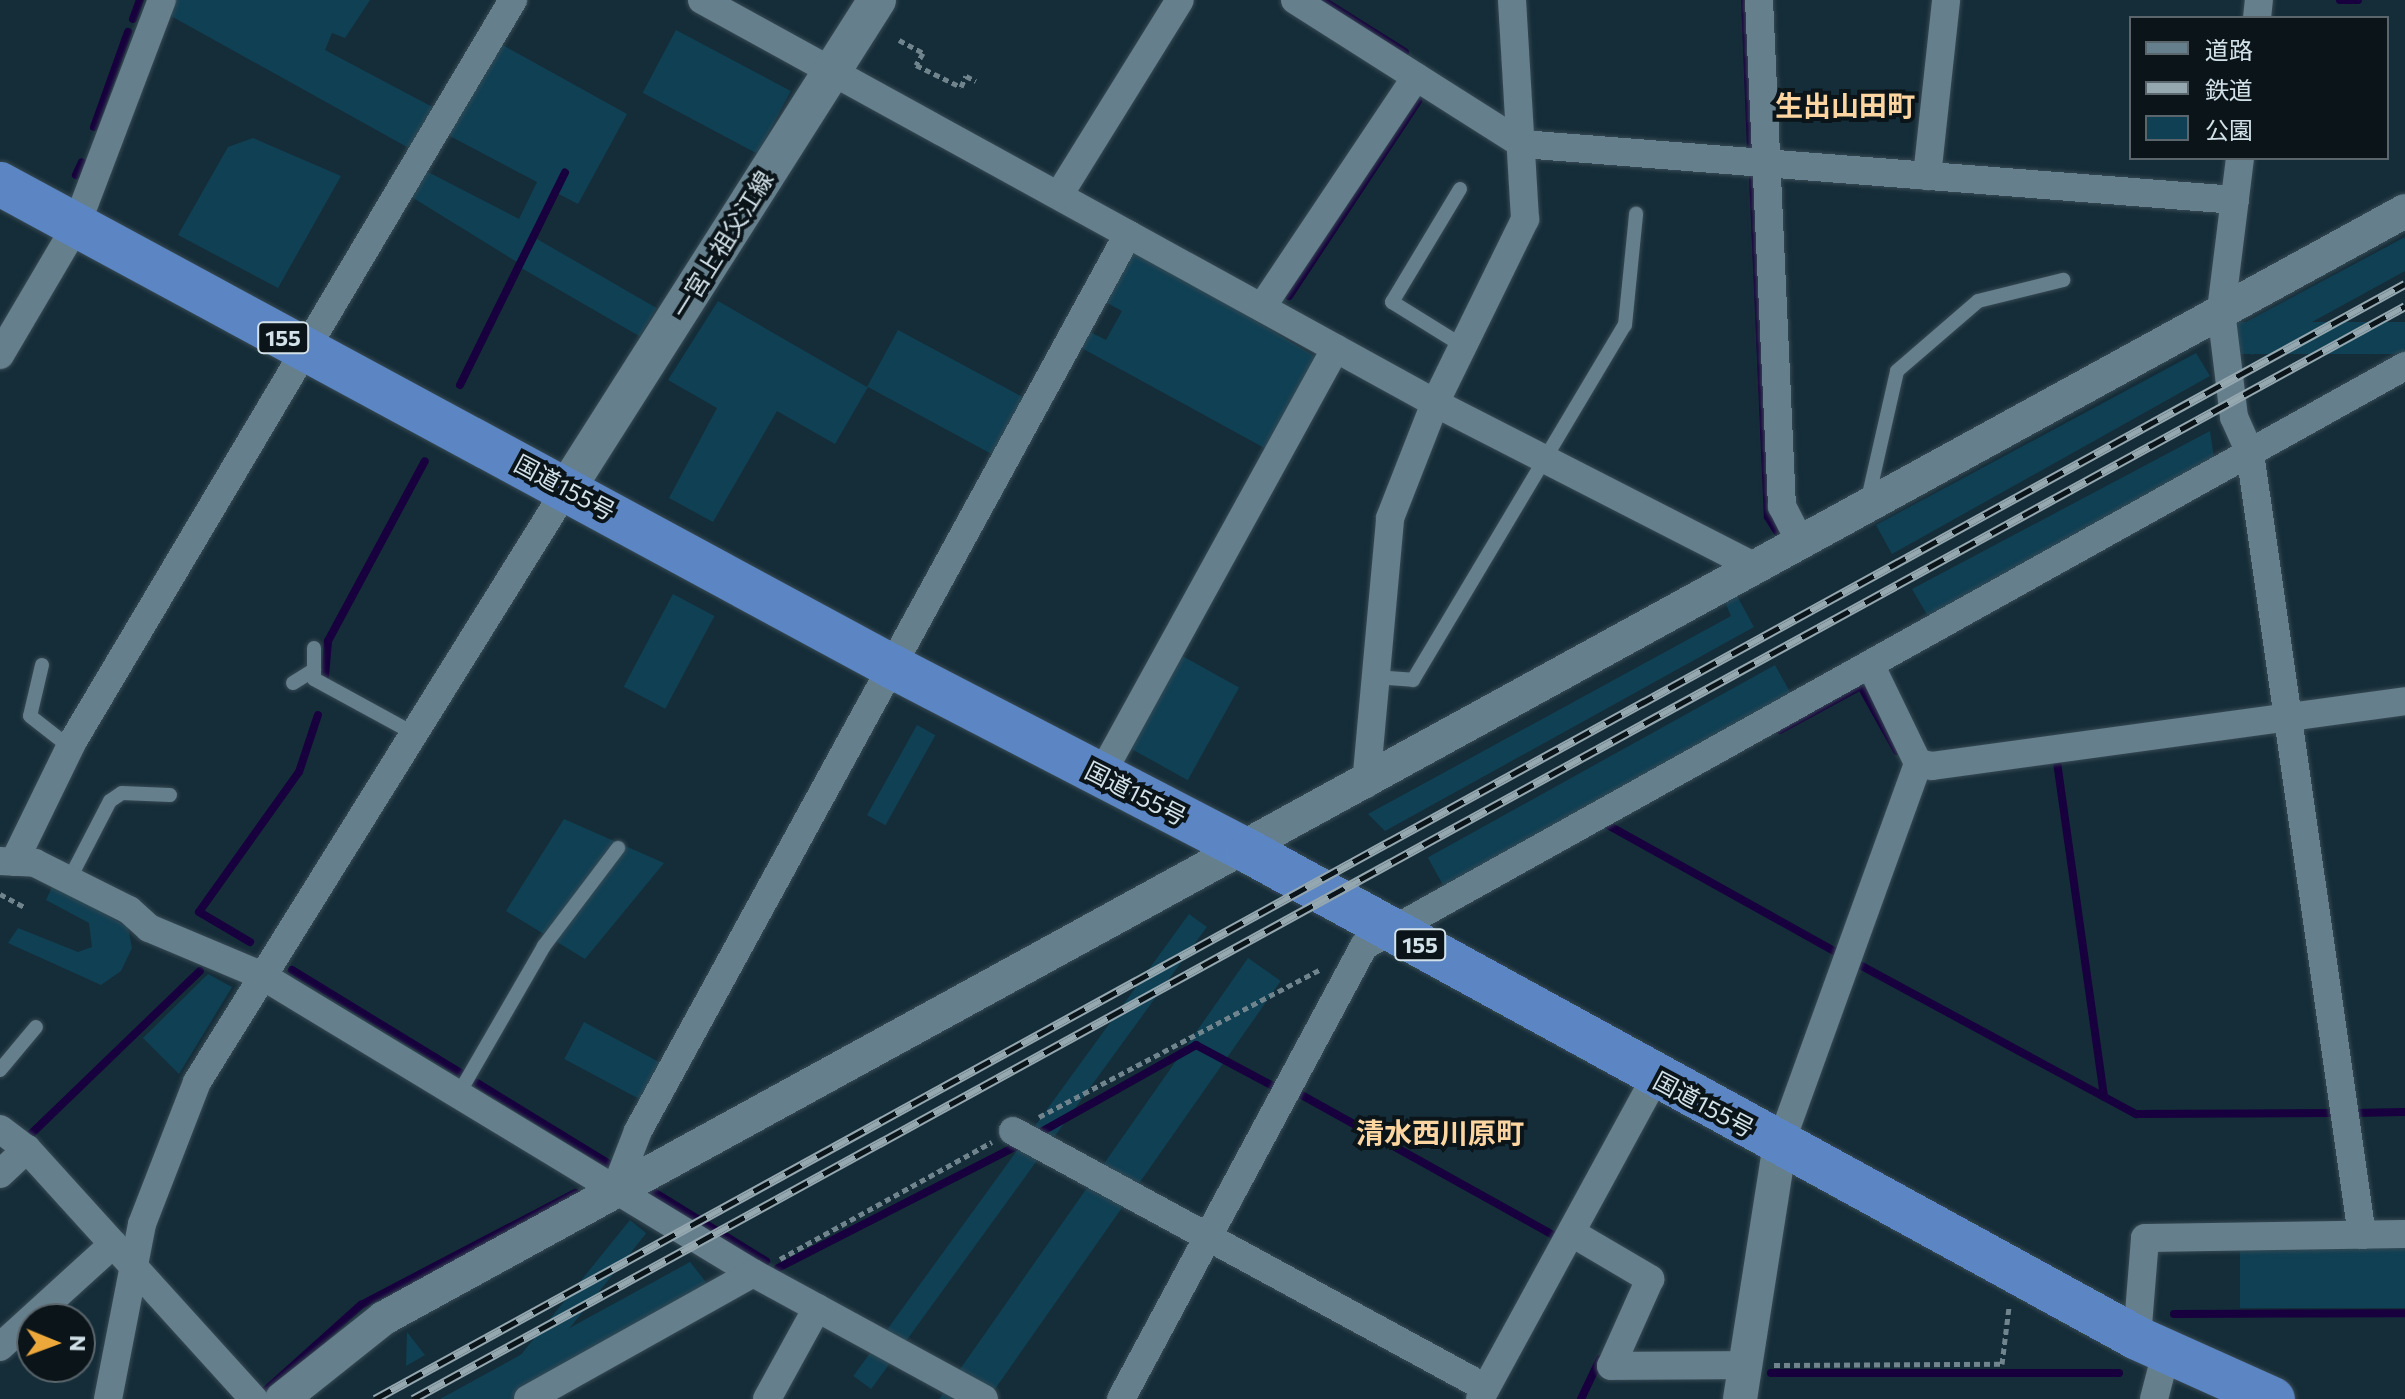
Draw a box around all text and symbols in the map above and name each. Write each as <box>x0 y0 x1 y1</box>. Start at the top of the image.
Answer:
legend <box>2129 16 2389 160</box>
text: 道路 <box>2205 35 2253 64</box>
text: 鉄道 <box>2205 75 2253 104</box>
district label: 生出山田町 <box>1775 88 1915 122</box>
text: 公園 <box>2205 115 2253 144</box>
street label: 一宮上祖父江線 <box>665 165 779 323</box>
road number: 155 <box>257 320 309 356</box>
street label: 国道155号 <box>510 449 620 525</box>
street label: 国道155号 <box>1081 755 1191 831</box>
road number: 155 <box>1394 927 1446 963</box>
street label: 国道155号 <box>1649 1066 1759 1142</box>
district label: 清水西川原町 <box>1356 1115 1524 1149</box>
north arrow <box>16 1303 96 1383</box>
text: N <box>65 1335 92 1352</box>

